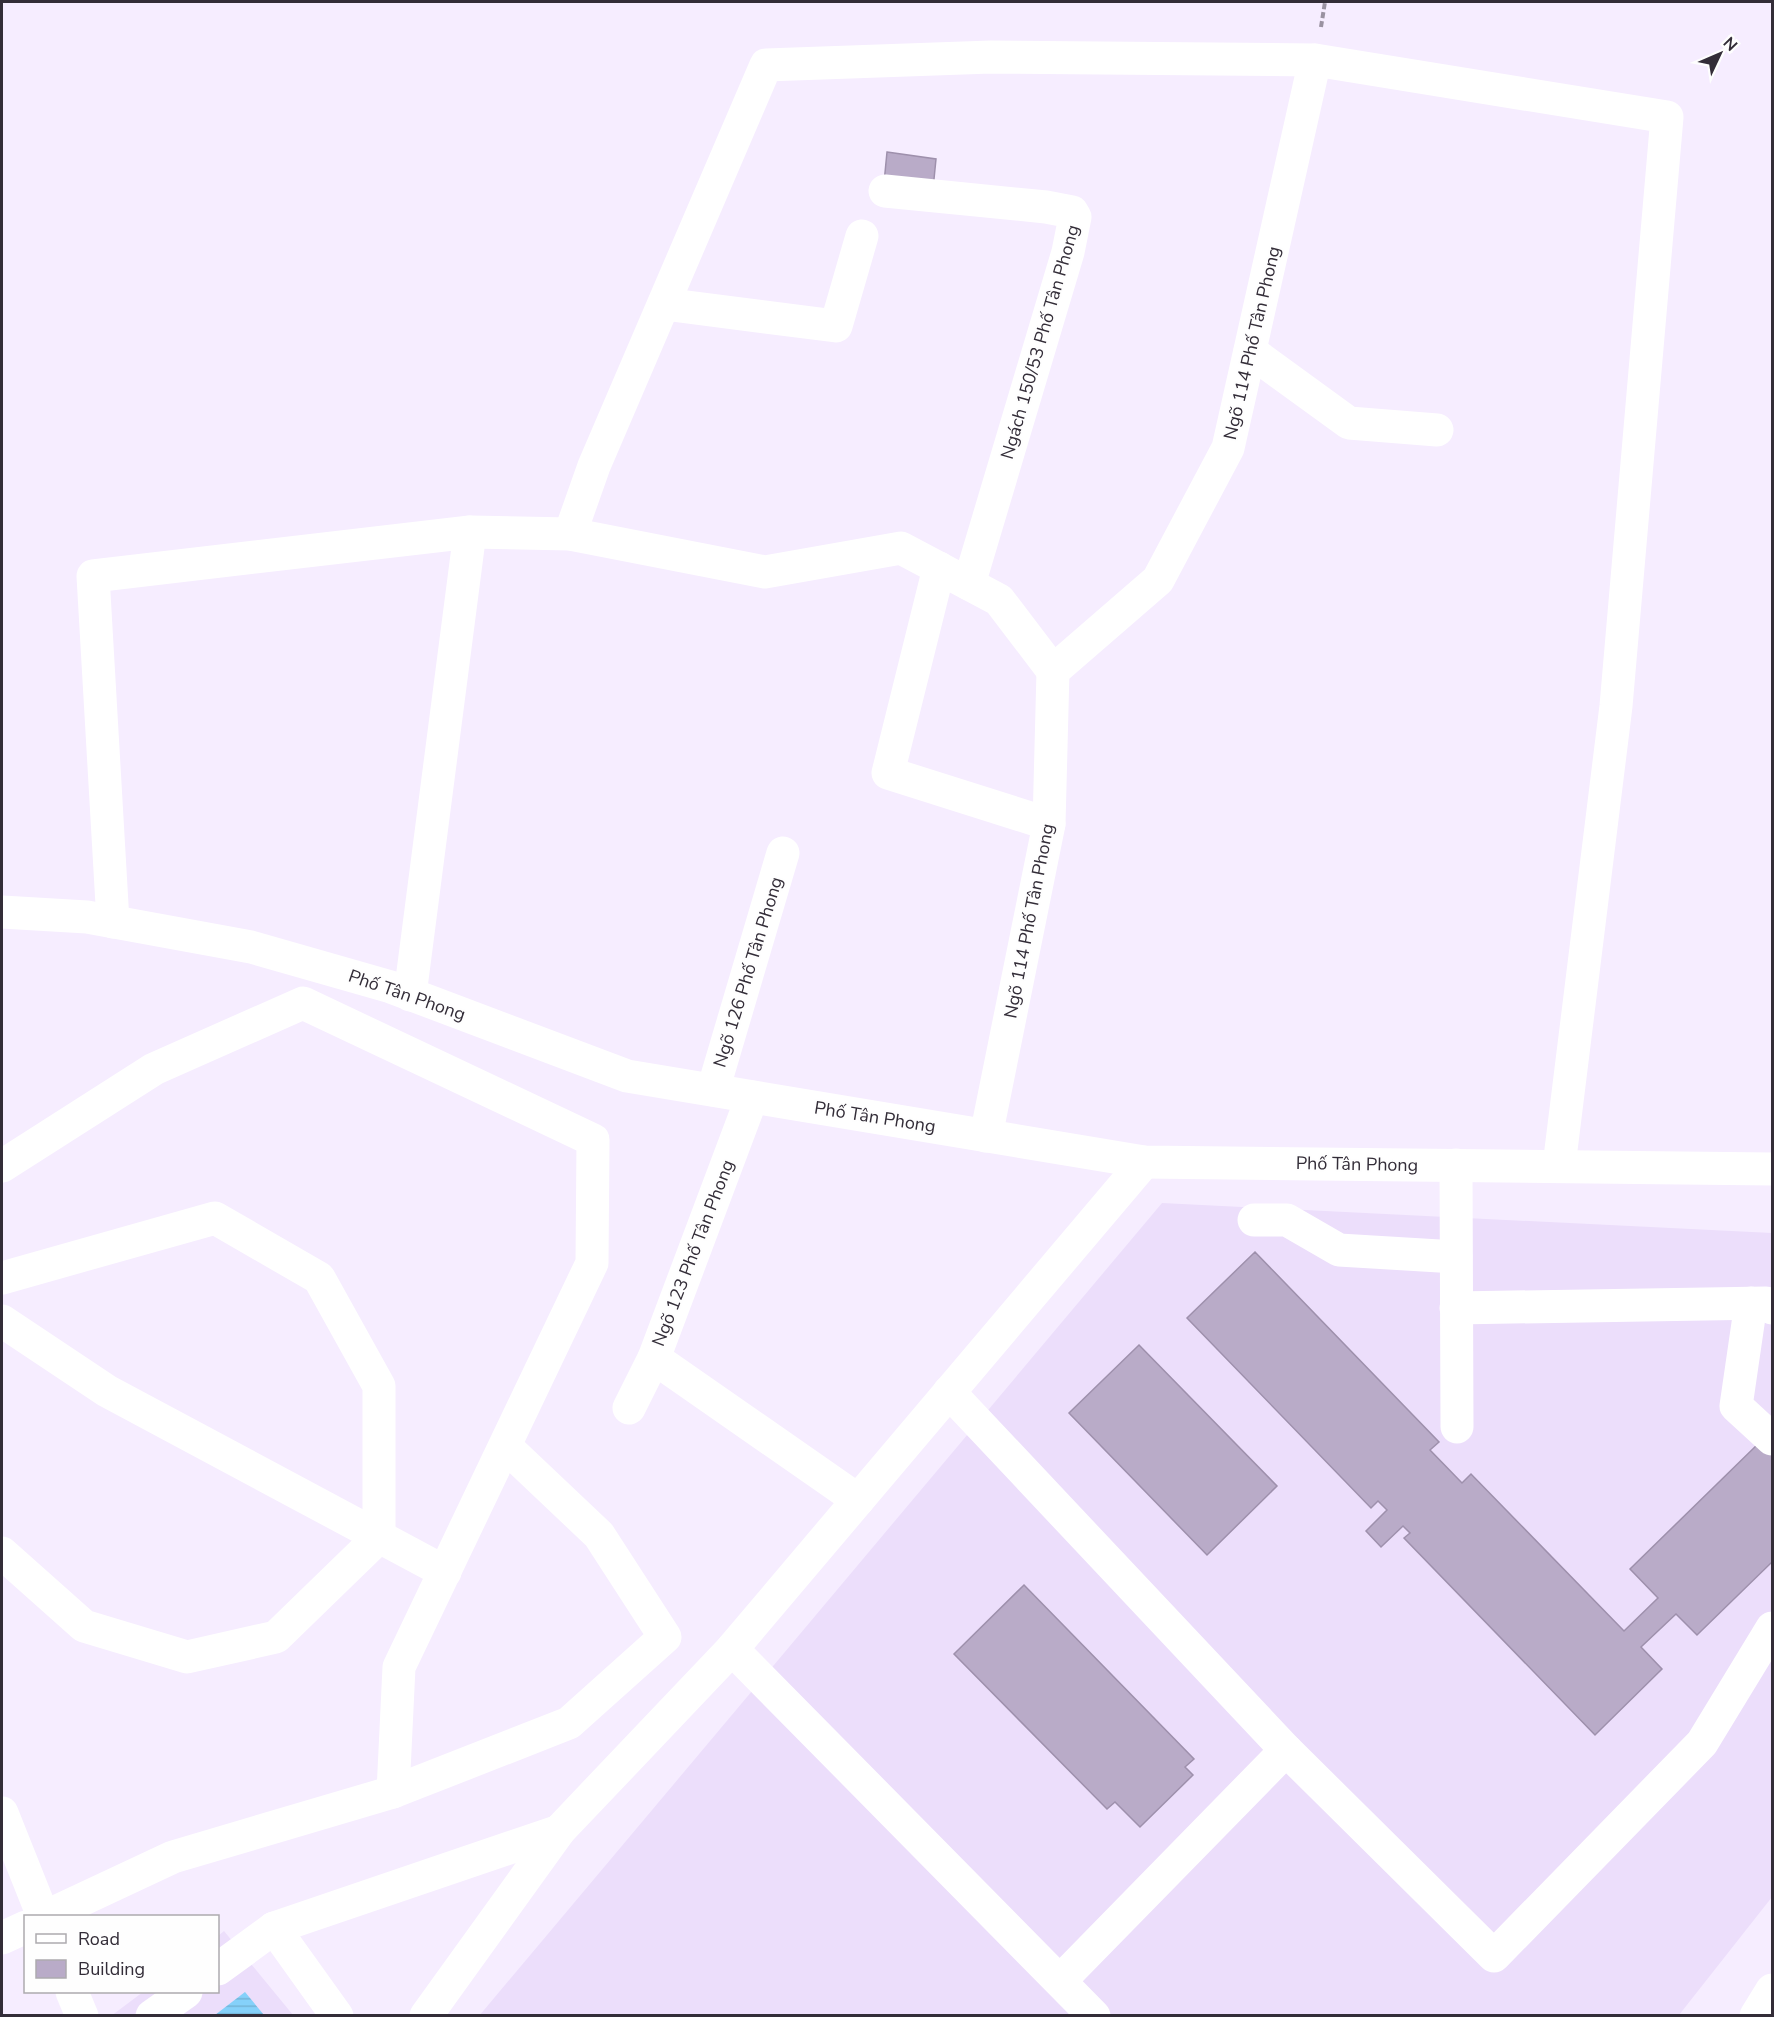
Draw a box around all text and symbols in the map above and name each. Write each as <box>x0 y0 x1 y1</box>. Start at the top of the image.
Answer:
north arrow <box>1690 24 1750 84</box>
text: N <box>1718 32 1742 56</box>
street label: Ngách 150/53 Phố Tân Phong <box>995 222 1085 462</box>
street label: Ngõ 114 Phố Tân Phong <box>1218 244 1286 442</box>
street label: Ngõ 114 Phố Tân Phong <box>998 822 1060 1020</box>
street label: Ngõ 126 Phố Tân Phong <box>708 874 788 1070</box>
street label: Phố Tân Phong <box>345 964 469 1026</box>
street label: Phố Tân Phong <box>813 1096 937 1138</box>
street label: Phố Tân Phong <box>1296 1151 1418 1177</box>
street label: Ngõ 123 Phố Tân Phong <box>646 1156 740 1350</box>
legend <box>24 1915 219 1993</box>
text: Road <box>78 1927 120 1951</box>
text: Building <box>78 1957 145 1981</box>

